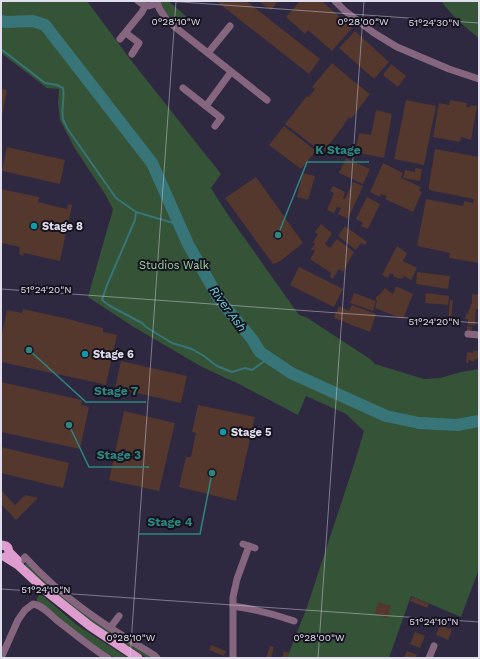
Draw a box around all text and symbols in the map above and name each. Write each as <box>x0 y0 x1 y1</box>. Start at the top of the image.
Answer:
text: 0°28'10"W <box>152 16 201 27</box>
text: 0°28'00"W <box>337 16 389 27</box>
text: 51°24'30"N <box>408 17 460 28</box>
callout: K Stage <box>307 138 369 162</box>
text: K Stage <box>315 143 361 157</box>
place label: Stage 8 <box>42 220 83 233</box>
marker: Stage 8 <box>29 221 39 231</box>
park label: Studios Walk <box>139 259 209 272</box>
text: 51°24'20"N <box>20 284 72 295</box>
water label: River Ash <box>207 284 249 334</box>
text: 51°24'20"N <box>408 316 460 327</box>
place label: Stage 6 <box>93 348 134 361</box>
marker: Stage 6 <box>80 349 90 359</box>
callout: Stage 7 <box>86 378 146 402</box>
text: Stage 7 <box>94 384 138 398</box>
place label: Stage 5 <box>231 426 272 439</box>
marker: Stage 5 <box>218 427 228 437</box>
callout: Stage 3 <box>89 443 149 467</box>
text: Stage 3 <box>97 448 141 462</box>
callout: Stage 4 <box>139 510 200 534</box>
text: Stage 4 <box>148 515 193 529</box>
text: 51°24'10"N <box>21 584 71 595</box>
text: 51°24'10"N <box>409 616 459 627</box>
text: 0°28'10"W <box>107 632 156 643</box>
text: 0°28'00"W <box>293 632 345 643</box>

